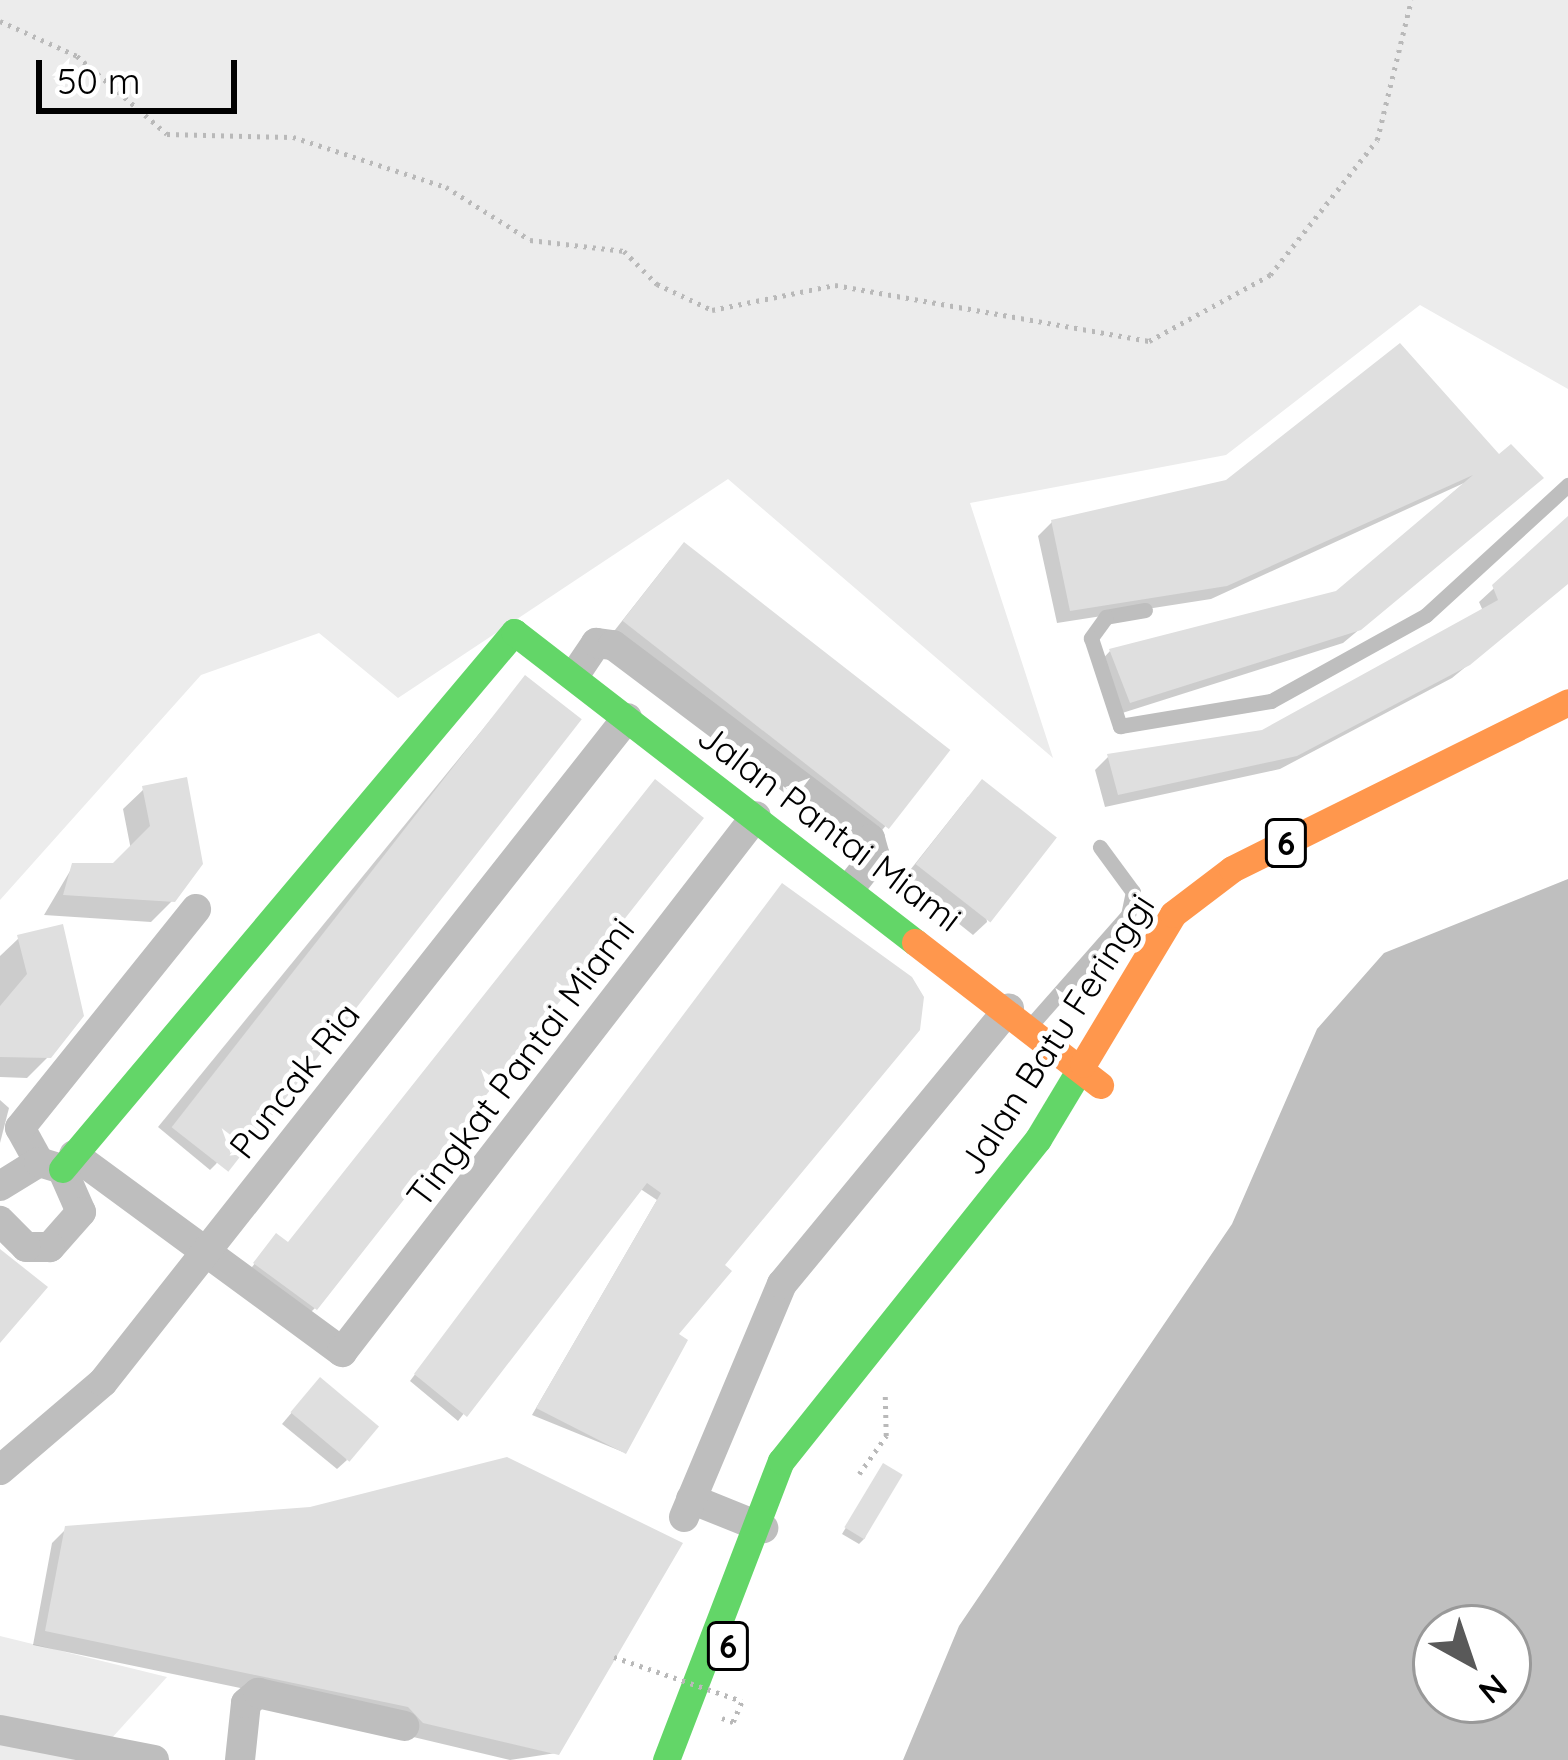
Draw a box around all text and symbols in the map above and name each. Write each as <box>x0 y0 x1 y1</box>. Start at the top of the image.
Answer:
scale bar <box>42 36 243 110</box>
text: 50 m <box>57 58 141 103</box>
street label: Jalan Pantai Miami <box>690 714 970 940</box>
road number: 6 <box>1262 816 1310 870</box>
street label: Jalan Batu Feringgi <box>949 885 1163 1183</box>
street label: Tingkat Pantai Miami <box>397 909 643 1215</box>
street label: Puncak Ria <box>220 994 368 1166</box>
north arrow <box>1412 1604 1532 1724</box>
road number: 6 <box>704 1619 752 1673</box>
text: N <box>1471 1666 1516 1713</box>

